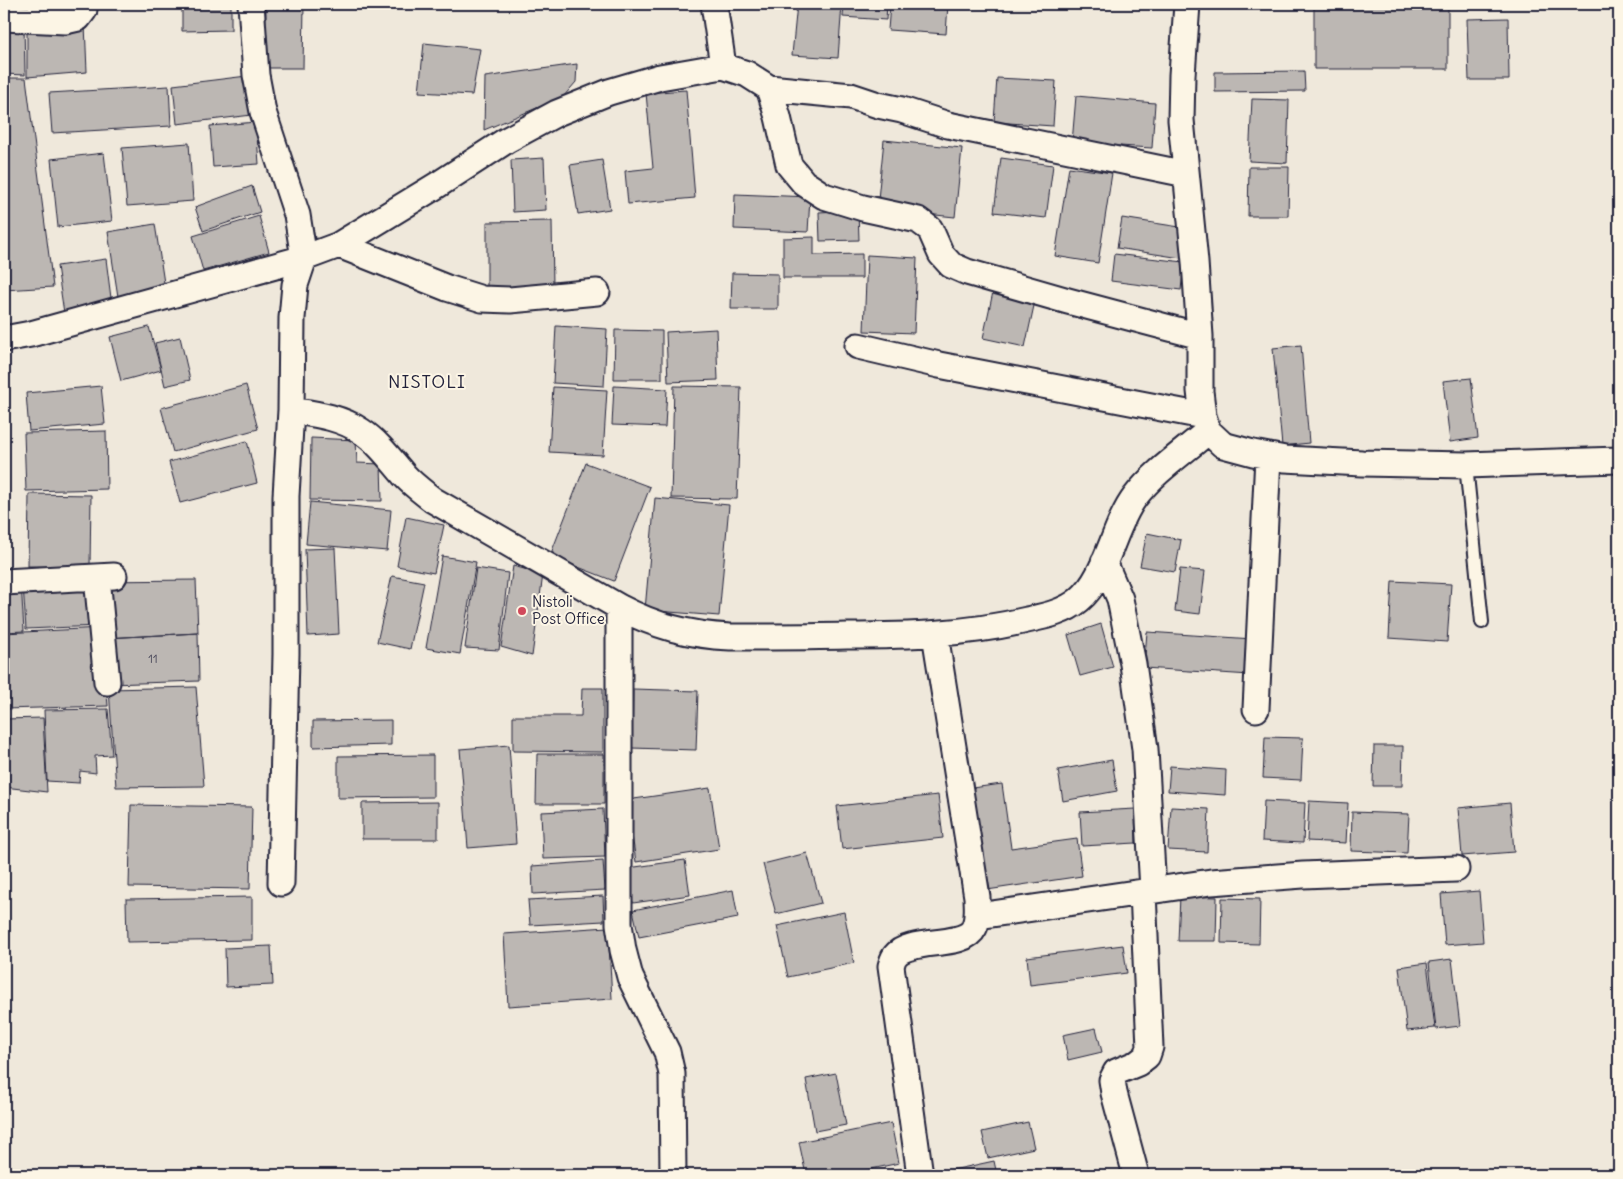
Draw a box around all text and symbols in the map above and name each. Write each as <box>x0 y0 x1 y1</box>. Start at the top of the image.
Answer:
district label: NISTOLI <box>388 370 466 393</box>
place label: Nistoli Post Office <box>532 592 605 628</box>
marker: Nistoli Post Office <box>516 605 528 617</box>
house number: 11 <box>148 651 158 666</box>

